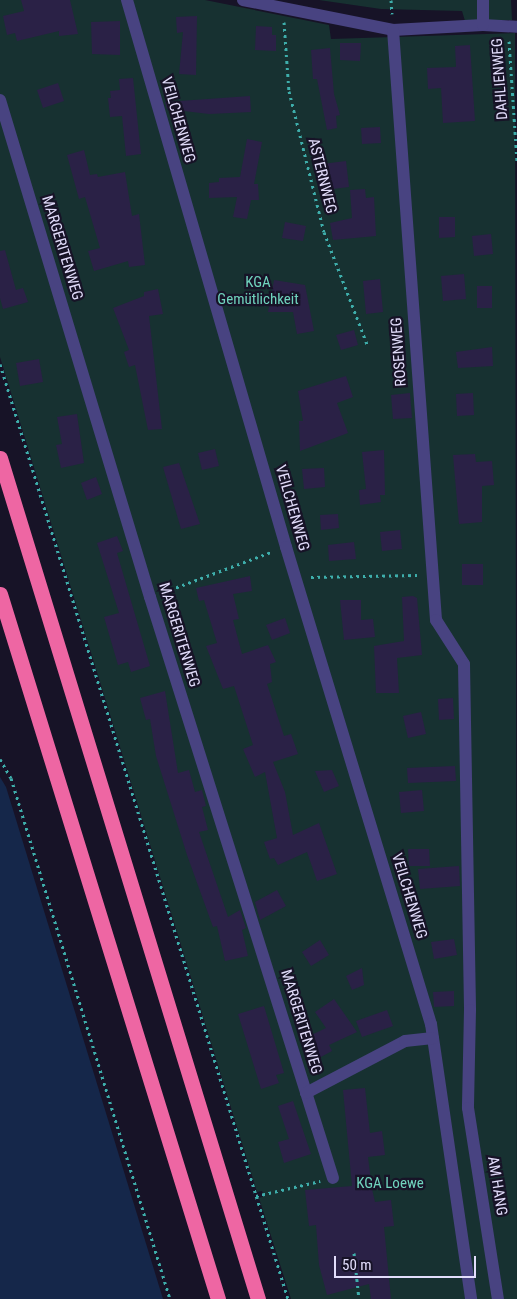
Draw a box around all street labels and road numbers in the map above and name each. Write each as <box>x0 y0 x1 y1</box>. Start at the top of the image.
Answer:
street label: DAHLIENWEG <box>488 38 512 120</box>
street label: VEILCHENWEG <box>157 75 199 165</box>
street label: ASTERNWEG <box>304 137 340 215</box>
street label: MARGERITENWEG <box>38 194 86 302</box>
street label: ROSENWEG <box>388 317 410 387</box>
street label: VEILCHENWEG <box>271 463 313 553</box>
street label: MARGERITENWEG <box>155 581 203 689</box>
street label: VEILCHENWEG <box>387 851 431 941</box>
street label: MARGERITENWEG <box>277 968 325 1076</box>
street label: AM HANG <box>483 1155 511 1217</box>

